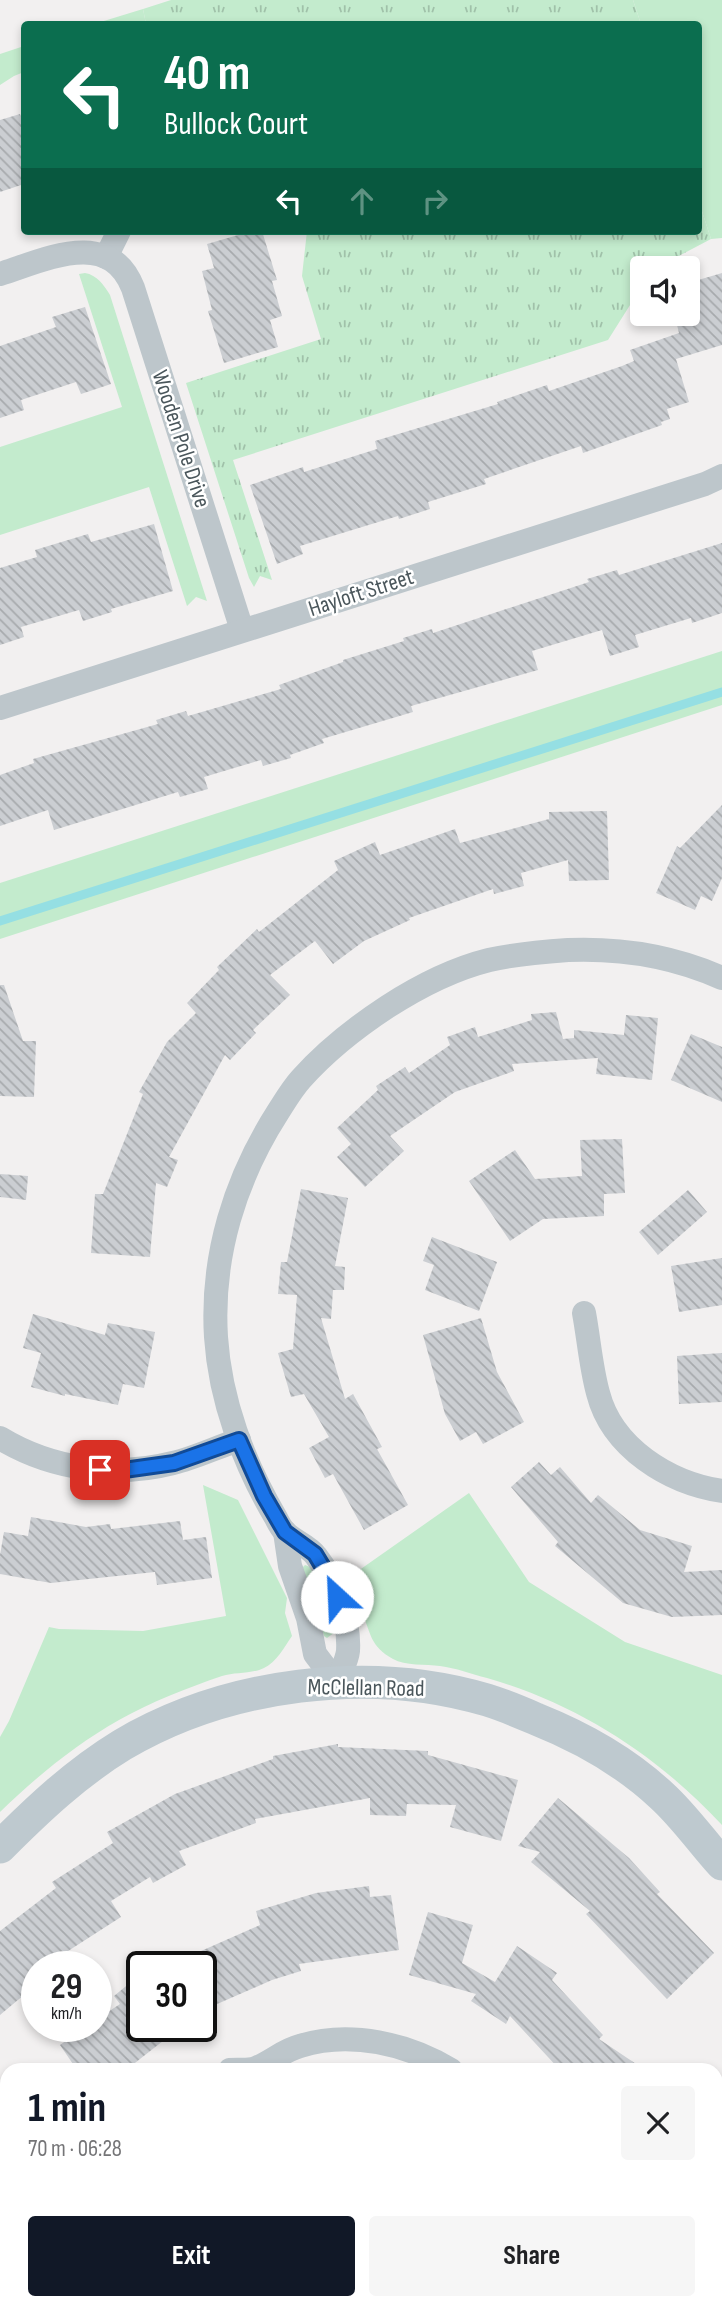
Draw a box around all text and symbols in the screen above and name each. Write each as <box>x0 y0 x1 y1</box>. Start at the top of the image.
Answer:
text: 40 m <box>164 45 250 104</box>
icon: left <box>49 49 140 140</box>
text: Bullock Court <box>164 105 308 144</box>
icon: left <box>270 182 308 220</box>
icon: ahead <box>343 182 381 220</box>
icon: right <box>416 182 454 220</box>
map controls <box>630 256 700 326</box>
button: sound <box>630 256 700 326</box>
street label: Wooden Pole Drive <box>146 367 216 511</box>
street label: Hayloft Street <box>305 563 417 623</box>
pin <box>70 1440 130 1500</box>
icon: arrive <box>81 1451 119 1489</box>
position arrow <box>300 1560 374 1634</box>
street label: McClellan Road <box>307 1673 425 1703</box>
speed limit sign: 30 <box>126 1951 217 2042</box>
text: 29 <box>51 1966 82 2009</box>
text: km/h <box>51 2003 82 2024</box>
text: 1 min <box>28 2083 106 2134</box>
button: close <box>621 2086 695 2160</box>
text: 70 m · 06:28 <box>28 2135 122 2163</box>
button: Exit <box>28 2216 355 2296</box>
button: Share <box>369 2216 695 2296</box>

